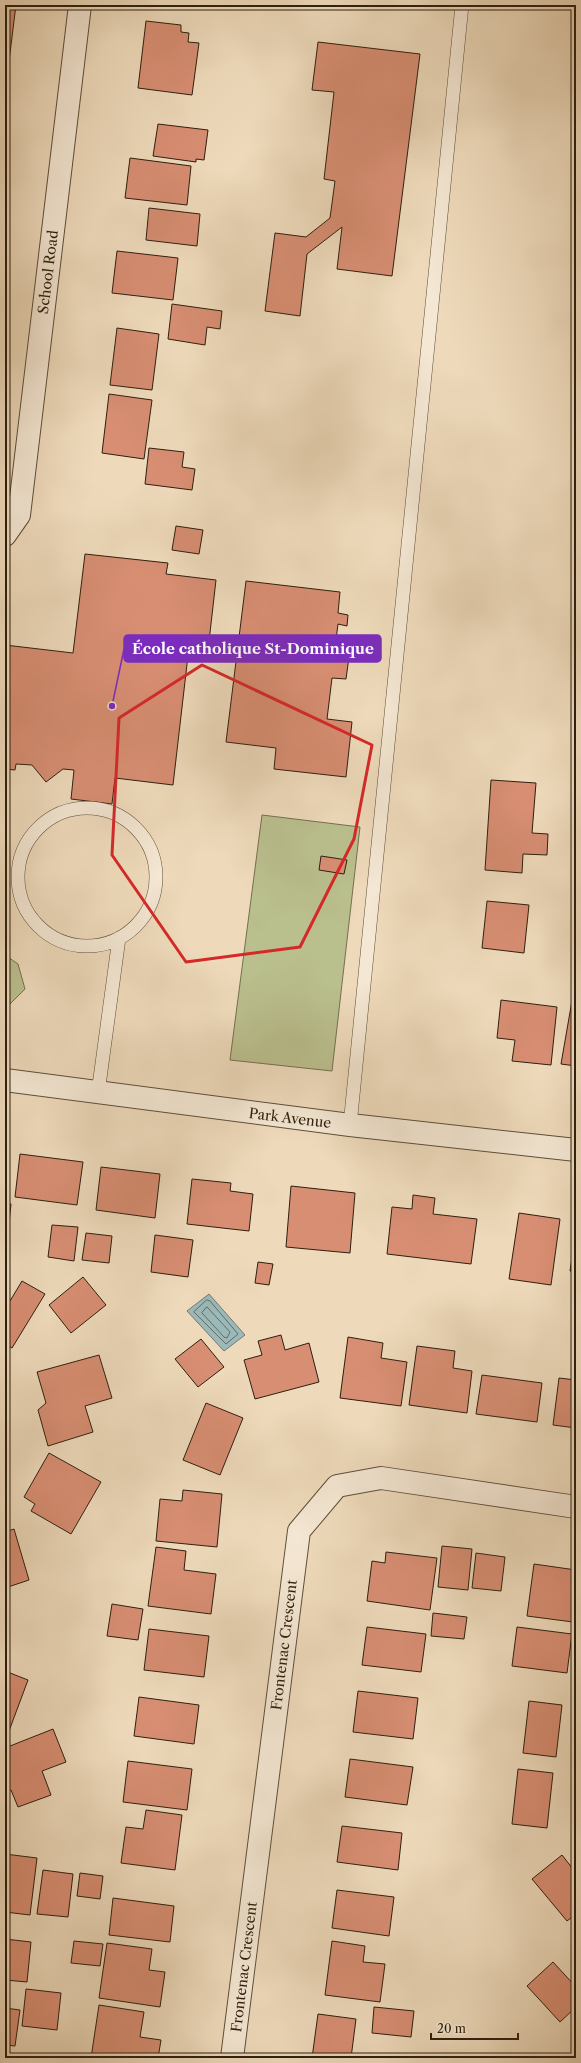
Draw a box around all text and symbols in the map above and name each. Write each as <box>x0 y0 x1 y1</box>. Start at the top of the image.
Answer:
street label: School Road <box>34 229 62 315</box>
callout: École catholique St-Dominique <box>124 635 381 662</box>
text: École catholique St-Dominique <box>132 639 374 658</box>
street label: Park Avenue <box>248 1104 332 1132</box>
street label: Frontenac Crescent <box>267 1579 301 1711</box>
street label: Frontenac Crescent <box>227 1901 261 2033</box>
scale bar <box>431 2015 518 2041</box>
text: 20 m <box>437 2021 466 2036</box>

